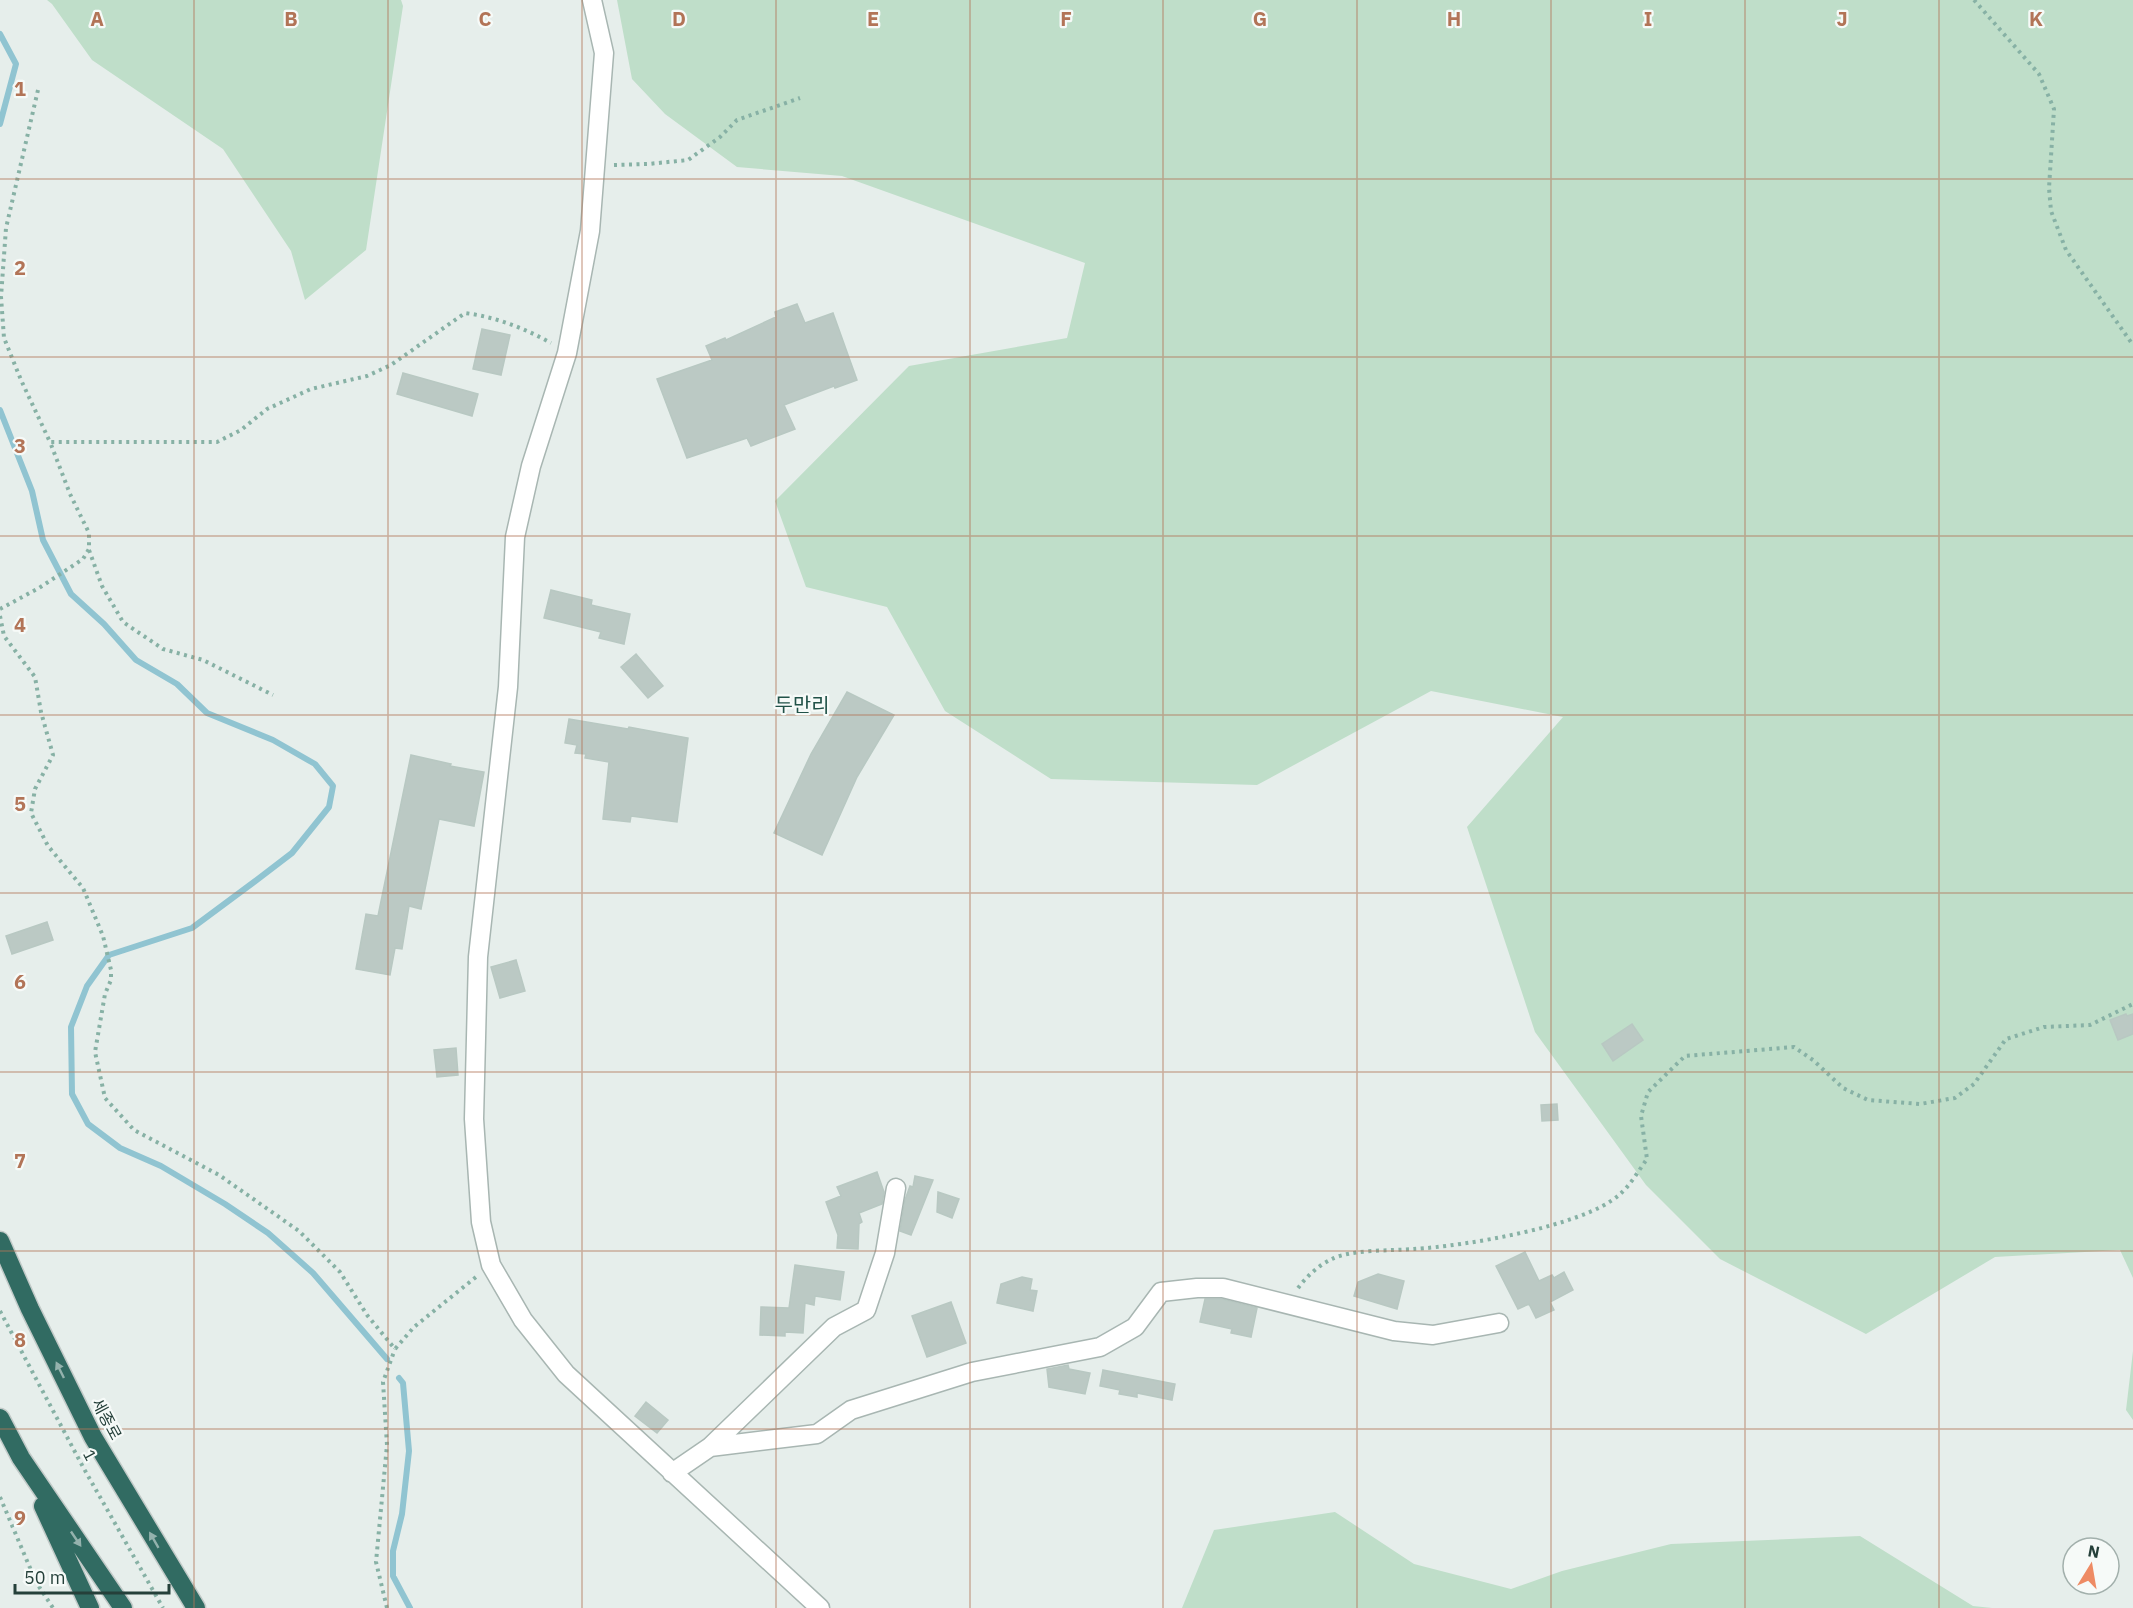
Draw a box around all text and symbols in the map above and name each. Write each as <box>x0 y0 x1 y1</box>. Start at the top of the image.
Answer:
text: A <box>90 5 104 32</box>
text: B <box>284 5 298 32</box>
text: C <box>478 5 492 32</box>
text: D <box>672 5 686 32</box>
text: E <box>867 5 879 32</box>
text: F <box>1060 5 1072 32</box>
text: G <box>1253 5 1267 32</box>
text: H <box>1447 5 1461 32</box>
text: I <box>1644 5 1652 32</box>
text: J <box>1836 5 1848 32</box>
text: K <box>2029 5 2043 32</box>
text: 1 <box>14 75 26 102</box>
text: 2 <box>14 254 26 281</box>
text: 3 <box>14 432 26 459</box>
text: 4 <box>14 611 26 638</box>
district label: 두만리 <box>774 691 830 718</box>
text: 5 <box>14 790 26 817</box>
text: 6 <box>14 968 26 995</box>
text: 7 <box>14 1147 26 1174</box>
text: 8 <box>14 1326 26 1353</box>
one-way arrow <box>55 1361 65 1378</box>
street label: 세종로 <box>88 1395 126 1443</box>
street label: 1 <box>79 1446 101 1464</box>
text: 9 <box>14 1504 26 1531</box>
one-way arrow <box>70 1530 82 1546</box>
one-way arrow <box>148 1532 159 1548</box>
north arrow <box>2061 1536 2121 1596</box>
text: N <box>2086 1540 2101 1562</box>
scale bar <box>15 1557 170 1595</box>
text: 50 m <box>24 1566 66 1589</box>

